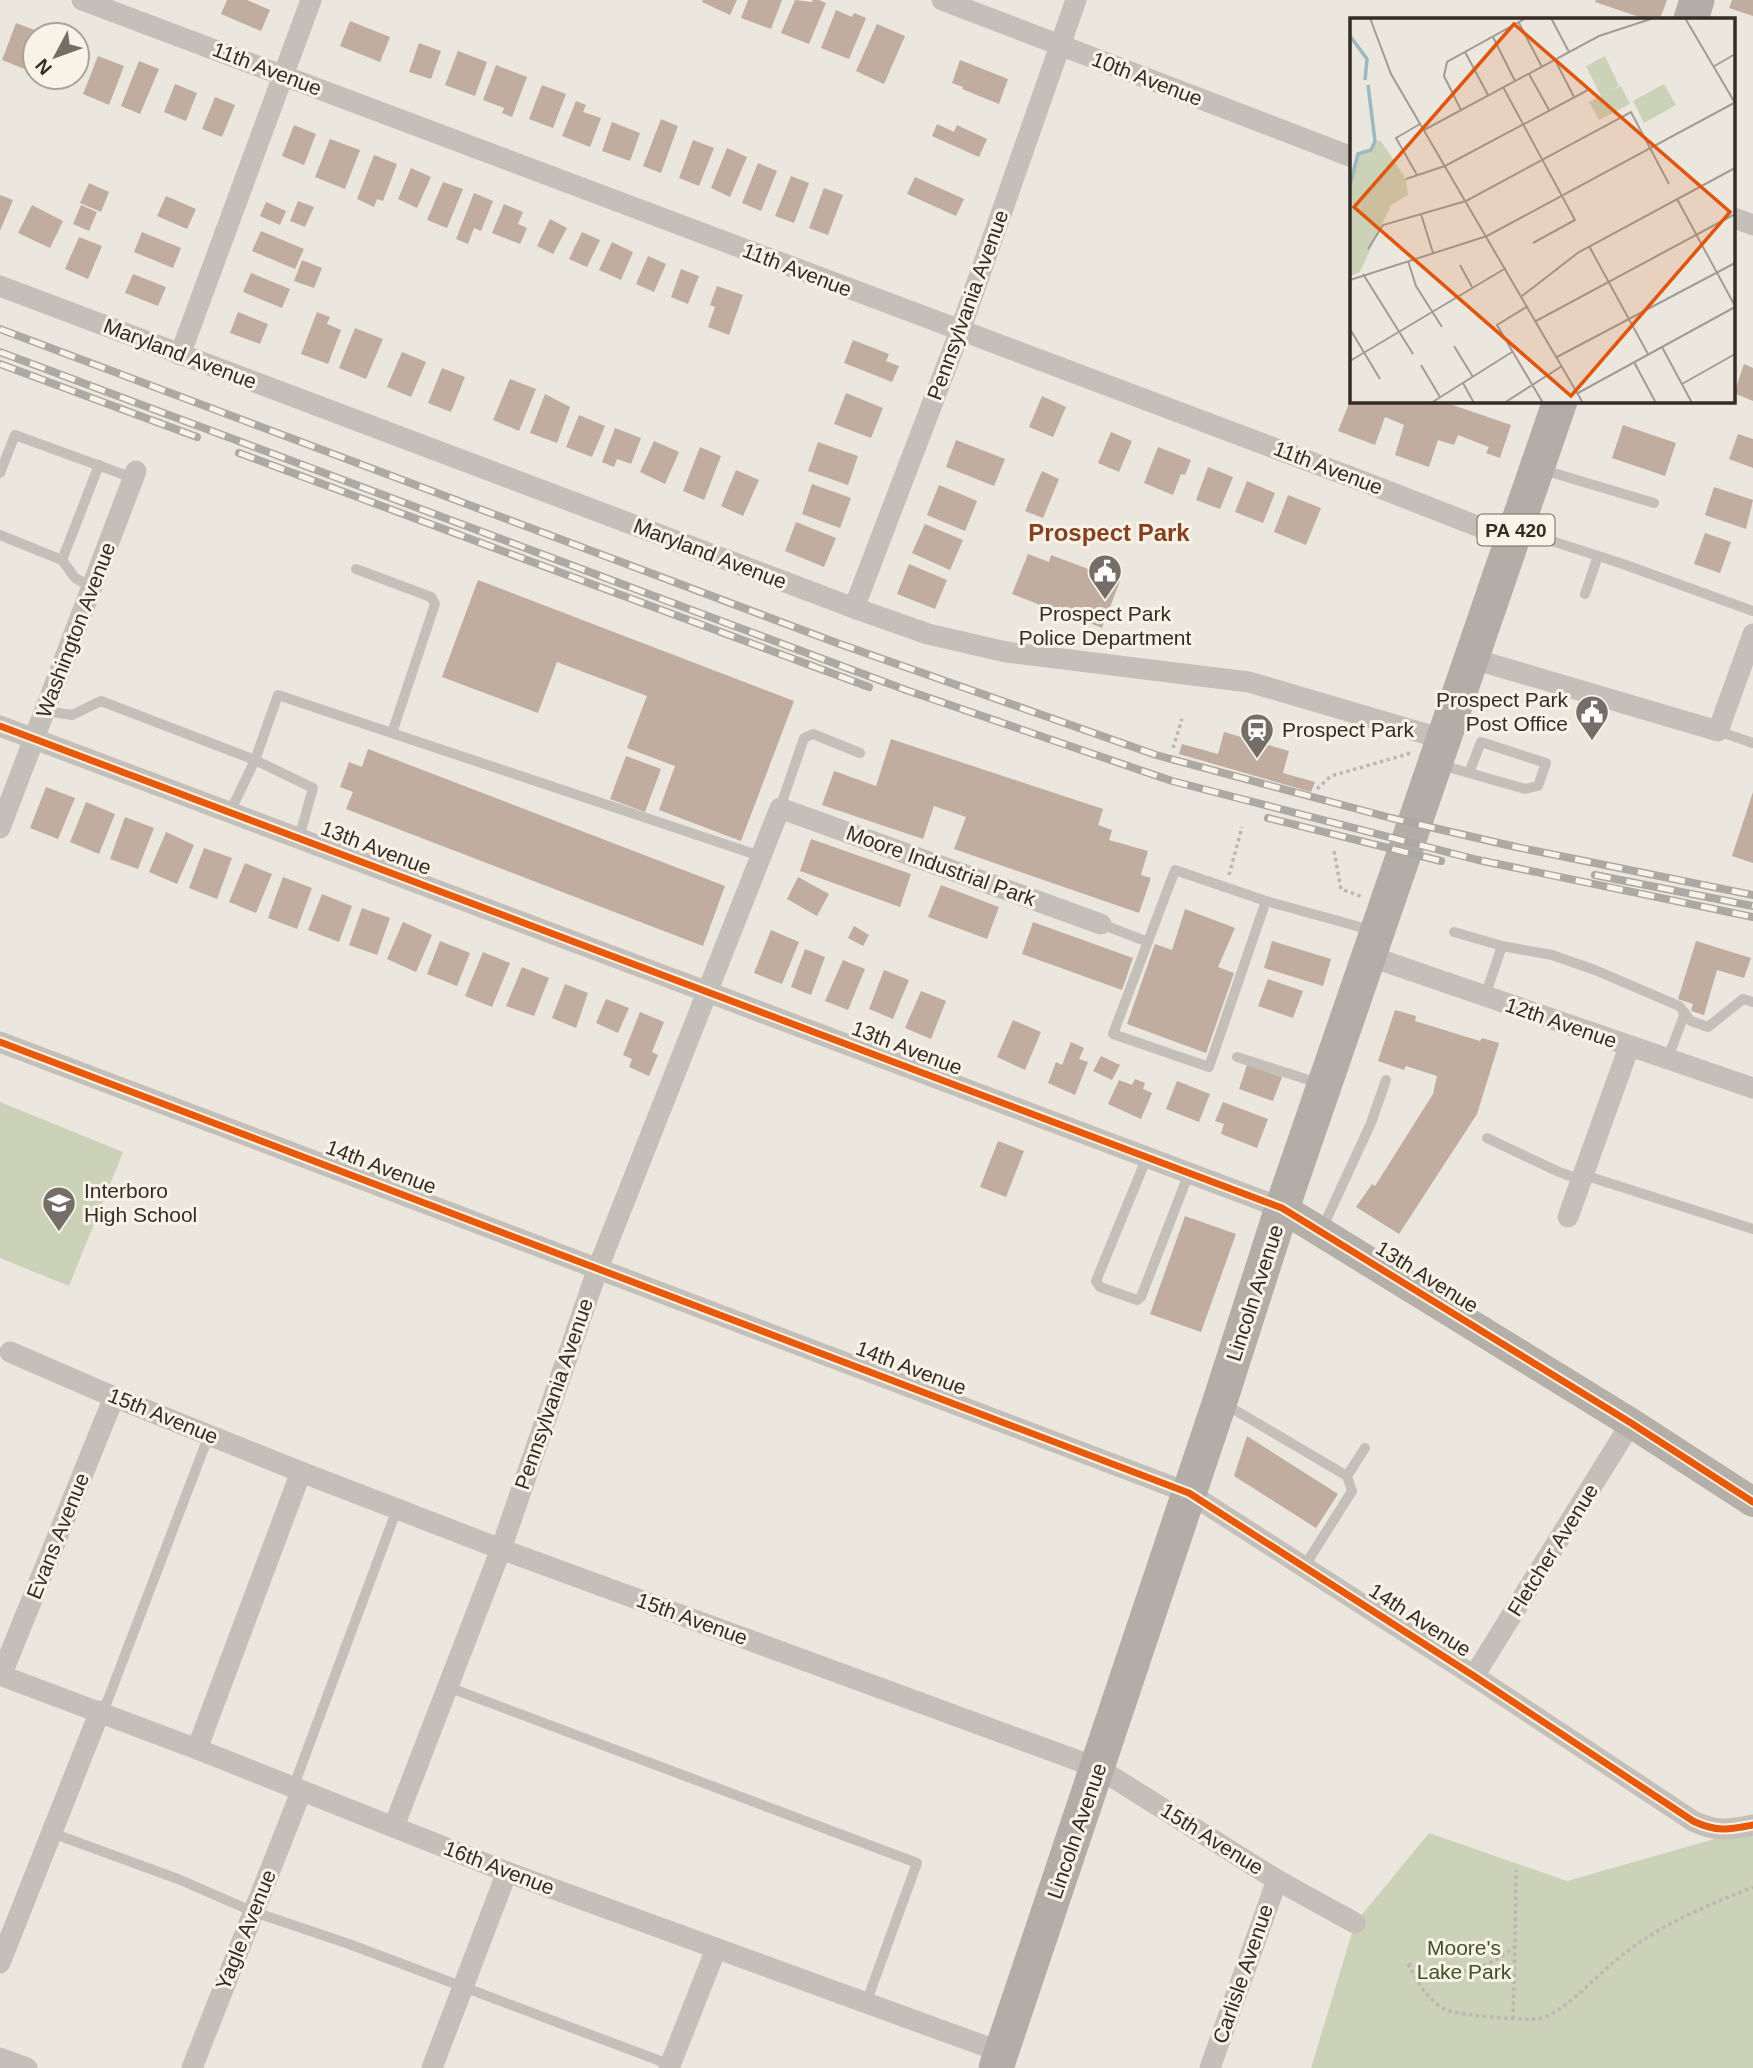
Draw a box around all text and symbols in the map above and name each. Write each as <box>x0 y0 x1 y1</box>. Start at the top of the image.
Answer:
inset map <box>1350 18 1736 402</box>
north arrow <box>21 21 91 91</box>
street label: 11th Avenue <box>209 37 325 100</box>
street label: 10th Avenue <box>1089 47 1206 110</box>
text: N <box>31 55 56 79</box>
street label: Pennsylvania Avenue <box>922 207 1013 403</box>
street label: 11th Avenue <box>739 238 855 301</box>
street label: Maryland Avenue <box>100 314 260 393</box>
street label: 11th Avenue <box>1270 436 1386 499</box>
street label: Maryland Avenue <box>630 514 790 593</box>
road number: PA 420 <box>1478 514 1554 545</box>
district label: Prospect Park <box>1028 519 1190 546</box>
street label: Washington Avenue <box>32 539 120 721</box>
public building icon: Prospect Park Police Department <box>1086 552 1124 601</box>
place label: Prospect Park Police Department <box>1019 602 1192 649</box>
place label: Prospect Park Post Office <box>1436 688 1568 735</box>
public building icon: Prospect Park Post Office <box>1573 693 1611 742</box>
station icon: Prospect Park <box>1238 711 1276 760</box>
place label: Prospect Park <box>1282 718 1414 741</box>
street label: 13th Avenue <box>318 816 435 879</box>
street label: Moore Industrial Park <box>843 821 1039 911</box>
street label: 12th Avenue <box>1502 993 1620 1052</box>
street label: 13th Avenue <box>849 1016 966 1079</box>
street label: 14th Avenue <box>323 1135 440 1198</box>
place label: Interboro High School <box>84 1179 197 1226</box>
school or university icon: Interboro High School <box>40 1184 78 1233</box>
street label: Lincoln Avenue <box>1222 1222 1287 1364</box>
street label: 13th Avenue <box>1372 1236 1483 1317</box>
street label: Pennsylvania Avenue <box>510 1295 597 1492</box>
street label: 14th Avenue <box>853 1336 970 1399</box>
street label: 15th Avenue <box>105 1383 221 1448</box>
street label: Evans Avenue <box>22 1469 93 1602</box>
street label: Fletcher Avenue <box>1503 1479 1602 1620</box>
street label: 14th Avenue <box>1365 1578 1475 1661</box>
street label: 15th Avenue <box>634 1588 751 1649</box>
street label: Lincoln Avenue <box>1043 1760 1111 1902</box>
street label: 15th Avenue <box>1157 1798 1268 1879</box>
street label: 16th Avenue <box>441 1836 558 1899</box>
street label: Yagle Avenue <box>211 1866 280 1993</box>
street label: Carlisle Avenue <box>1208 1901 1277 2046</box>
park label: Moore's Lake Park <box>1417 1936 1512 1983</box>

